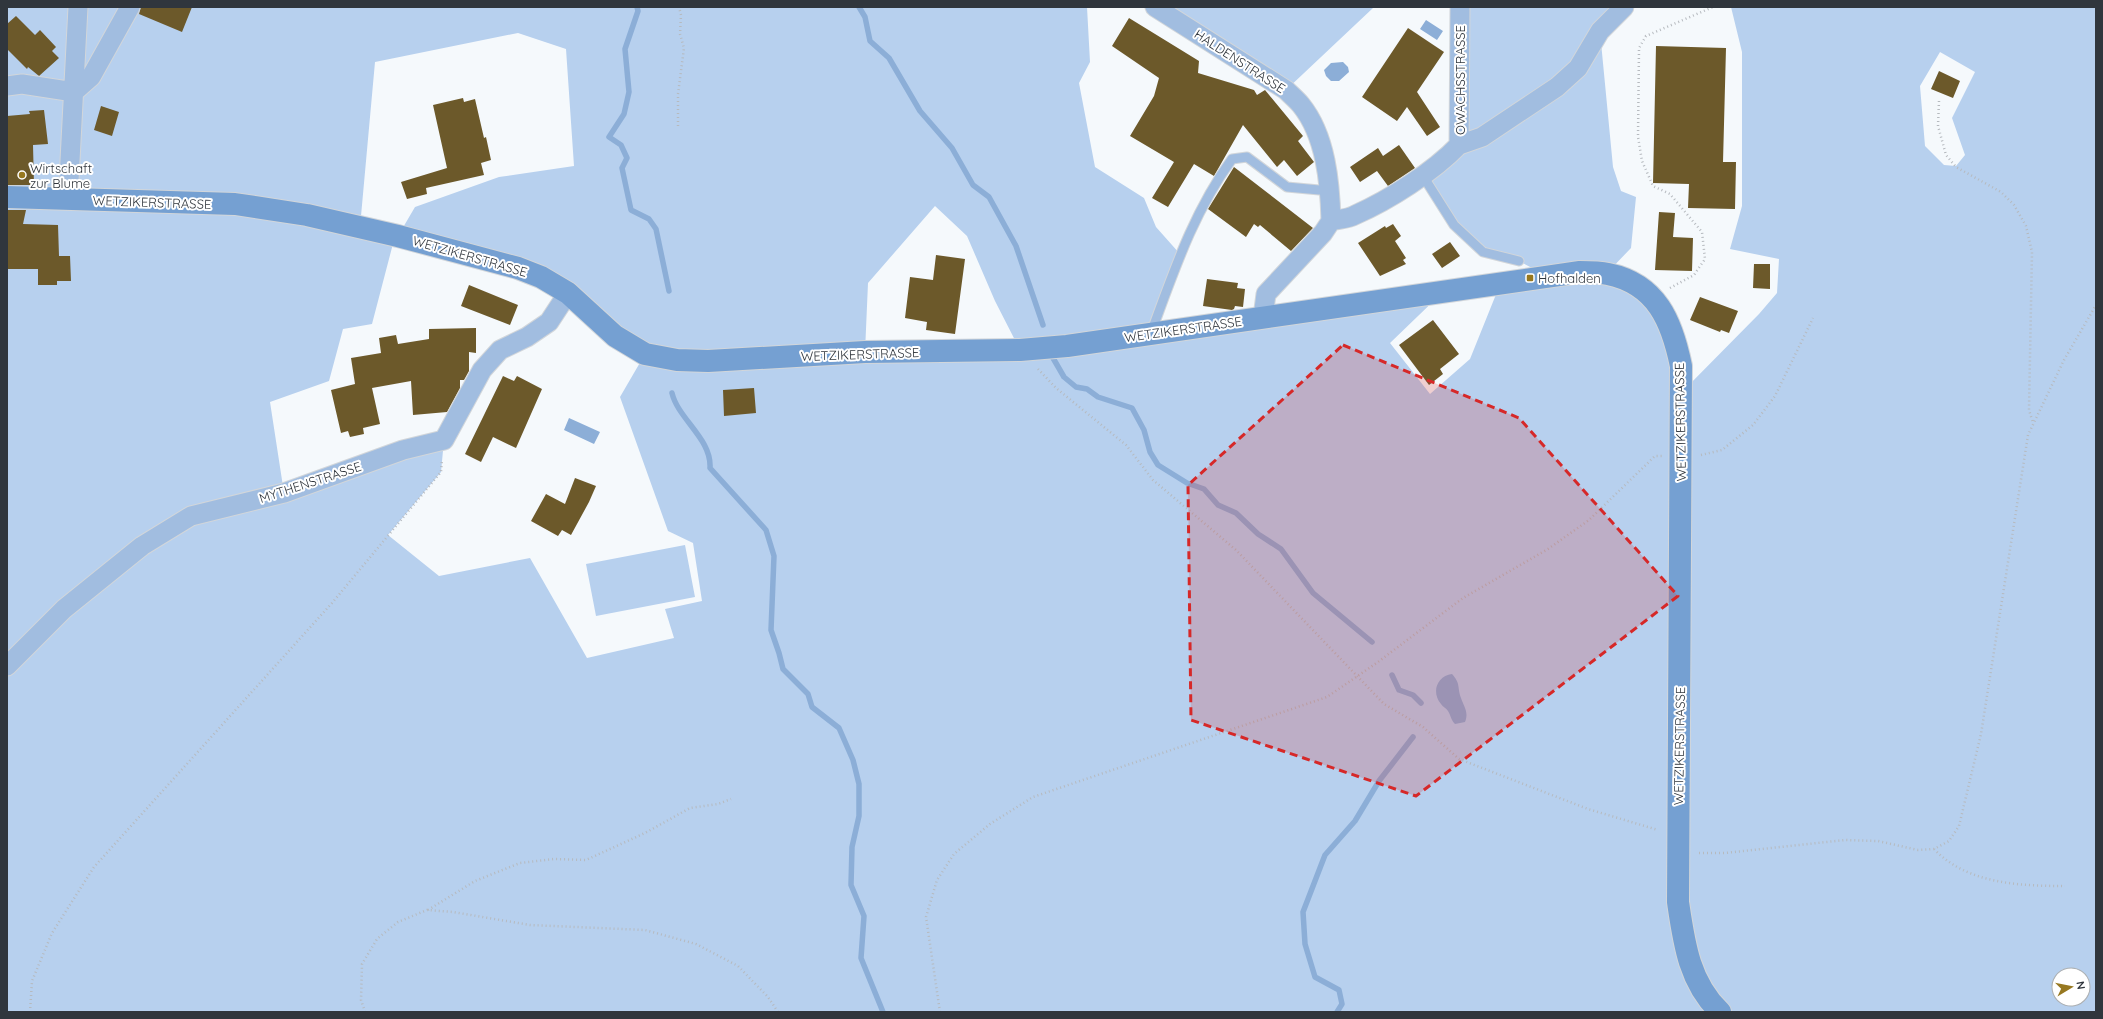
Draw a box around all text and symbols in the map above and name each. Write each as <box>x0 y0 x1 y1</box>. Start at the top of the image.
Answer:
street label: OWACHSSTRASSE <box>1452 25 1468 135</box>
street label: HALDENSTRASSE <box>1192 26 1288 96</box>
place label: Wirtschaft zur Blume <box>30 160 92 191</box>
marker: Wirtschaft zur Blume <box>17 170 27 180</box>
street label: WETZIKERSTRASSE <box>92 192 212 212</box>
street label: WETZIKERSTRASSE <box>411 232 529 280</box>
place label: Hofhalden <box>1538 270 1601 286</box>
marker: Hofhalden <box>1525 273 1535 283</box>
street label: WETZIKERSTRASSE <box>1123 313 1243 345</box>
street label: WETZIKERSTRASSE <box>800 344 920 364</box>
street label: WETZIKERSTRASSE <box>1671 363 1689 481</box>
street label: MYTHENSTRASSE <box>257 458 363 506</box>
street label: WETZIKERSTRASSE <box>1670 687 1688 805</box>
north arrow <box>2051 967 2091 1007</box>
text: N <box>2073 980 2088 990</box>

